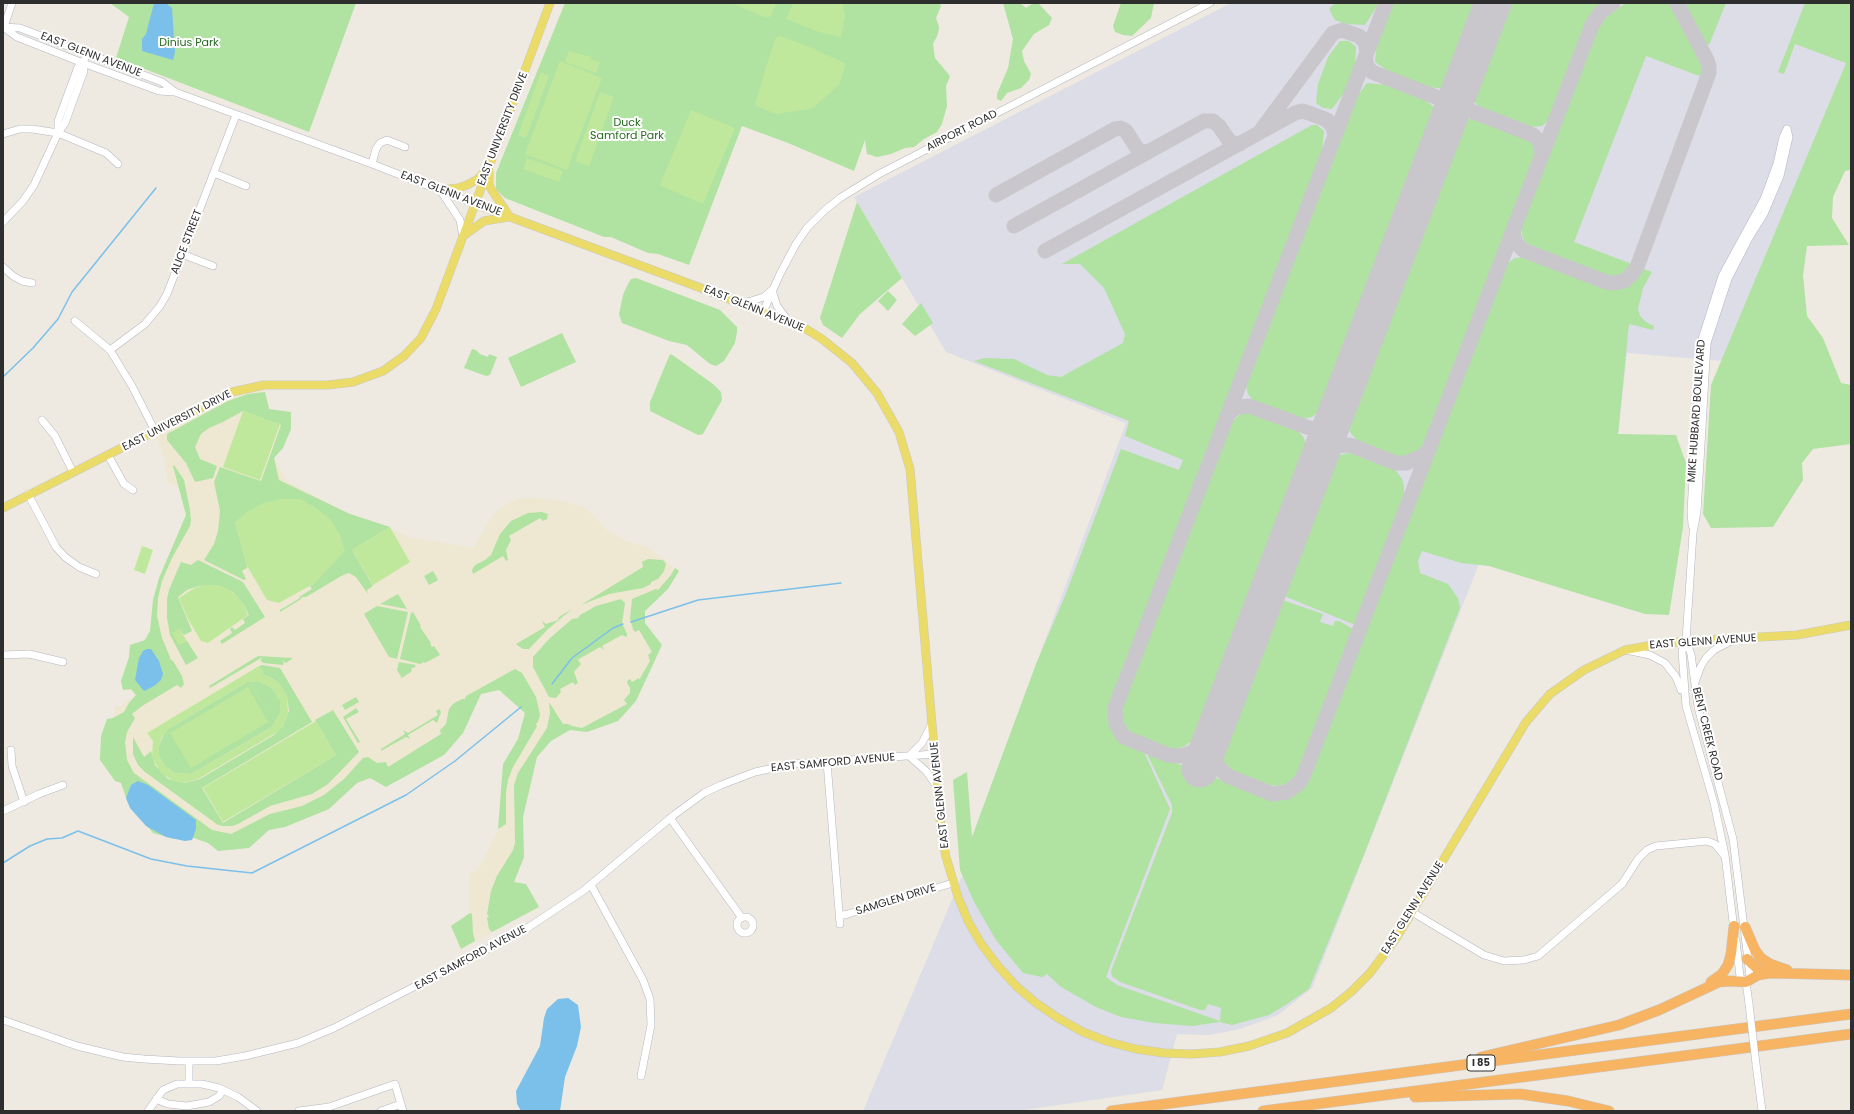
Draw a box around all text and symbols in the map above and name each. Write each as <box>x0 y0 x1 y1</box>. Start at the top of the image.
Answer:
street label: EAST GLENN AVENUE <box>39 30 143 80</box>
park label: Dinius Park <box>159 36 219 50</box>
street label: EAST UNIVERSITY DRIVE <box>475 70 531 188</box>
street label: AIRPORT ROAD <box>924 107 1000 155</box>
park label: Duck Samford Park <box>590 116 664 142</box>
street label: EAST GLENN AVENUE <box>399 169 503 219</box>
street label: ALICE STREET <box>169 208 205 276</box>
street label: EAST GLENN AVENUE <box>702 283 806 335</box>
street label: MIKE HUBBARD BOULEVARD <box>1685 339 1709 483</box>
street label: EAST UNIVERSITY DRIVE <box>120 388 234 454</box>
street label: EAST GLENN AVENUE <box>1649 632 1757 652</box>
street label: BENT CREEK ROAD <box>1689 686 1725 782</box>
street label: EAST GLENN AVENUE <box>928 741 952 849</box>
street label: EAST SAMFORD AVENUE <box>770 751 896 775</box>
street label: EAST GLENN AVENUE <box>1379 859 1447 957</box>
street label: SAMGLEN DRIVE <box>854 882 938 918</box>
street label: EAST SAMFORD AVENUE <box>413 923 529 993</box>
road number: I 85 <box>1467 1055 1495 1071</box>

